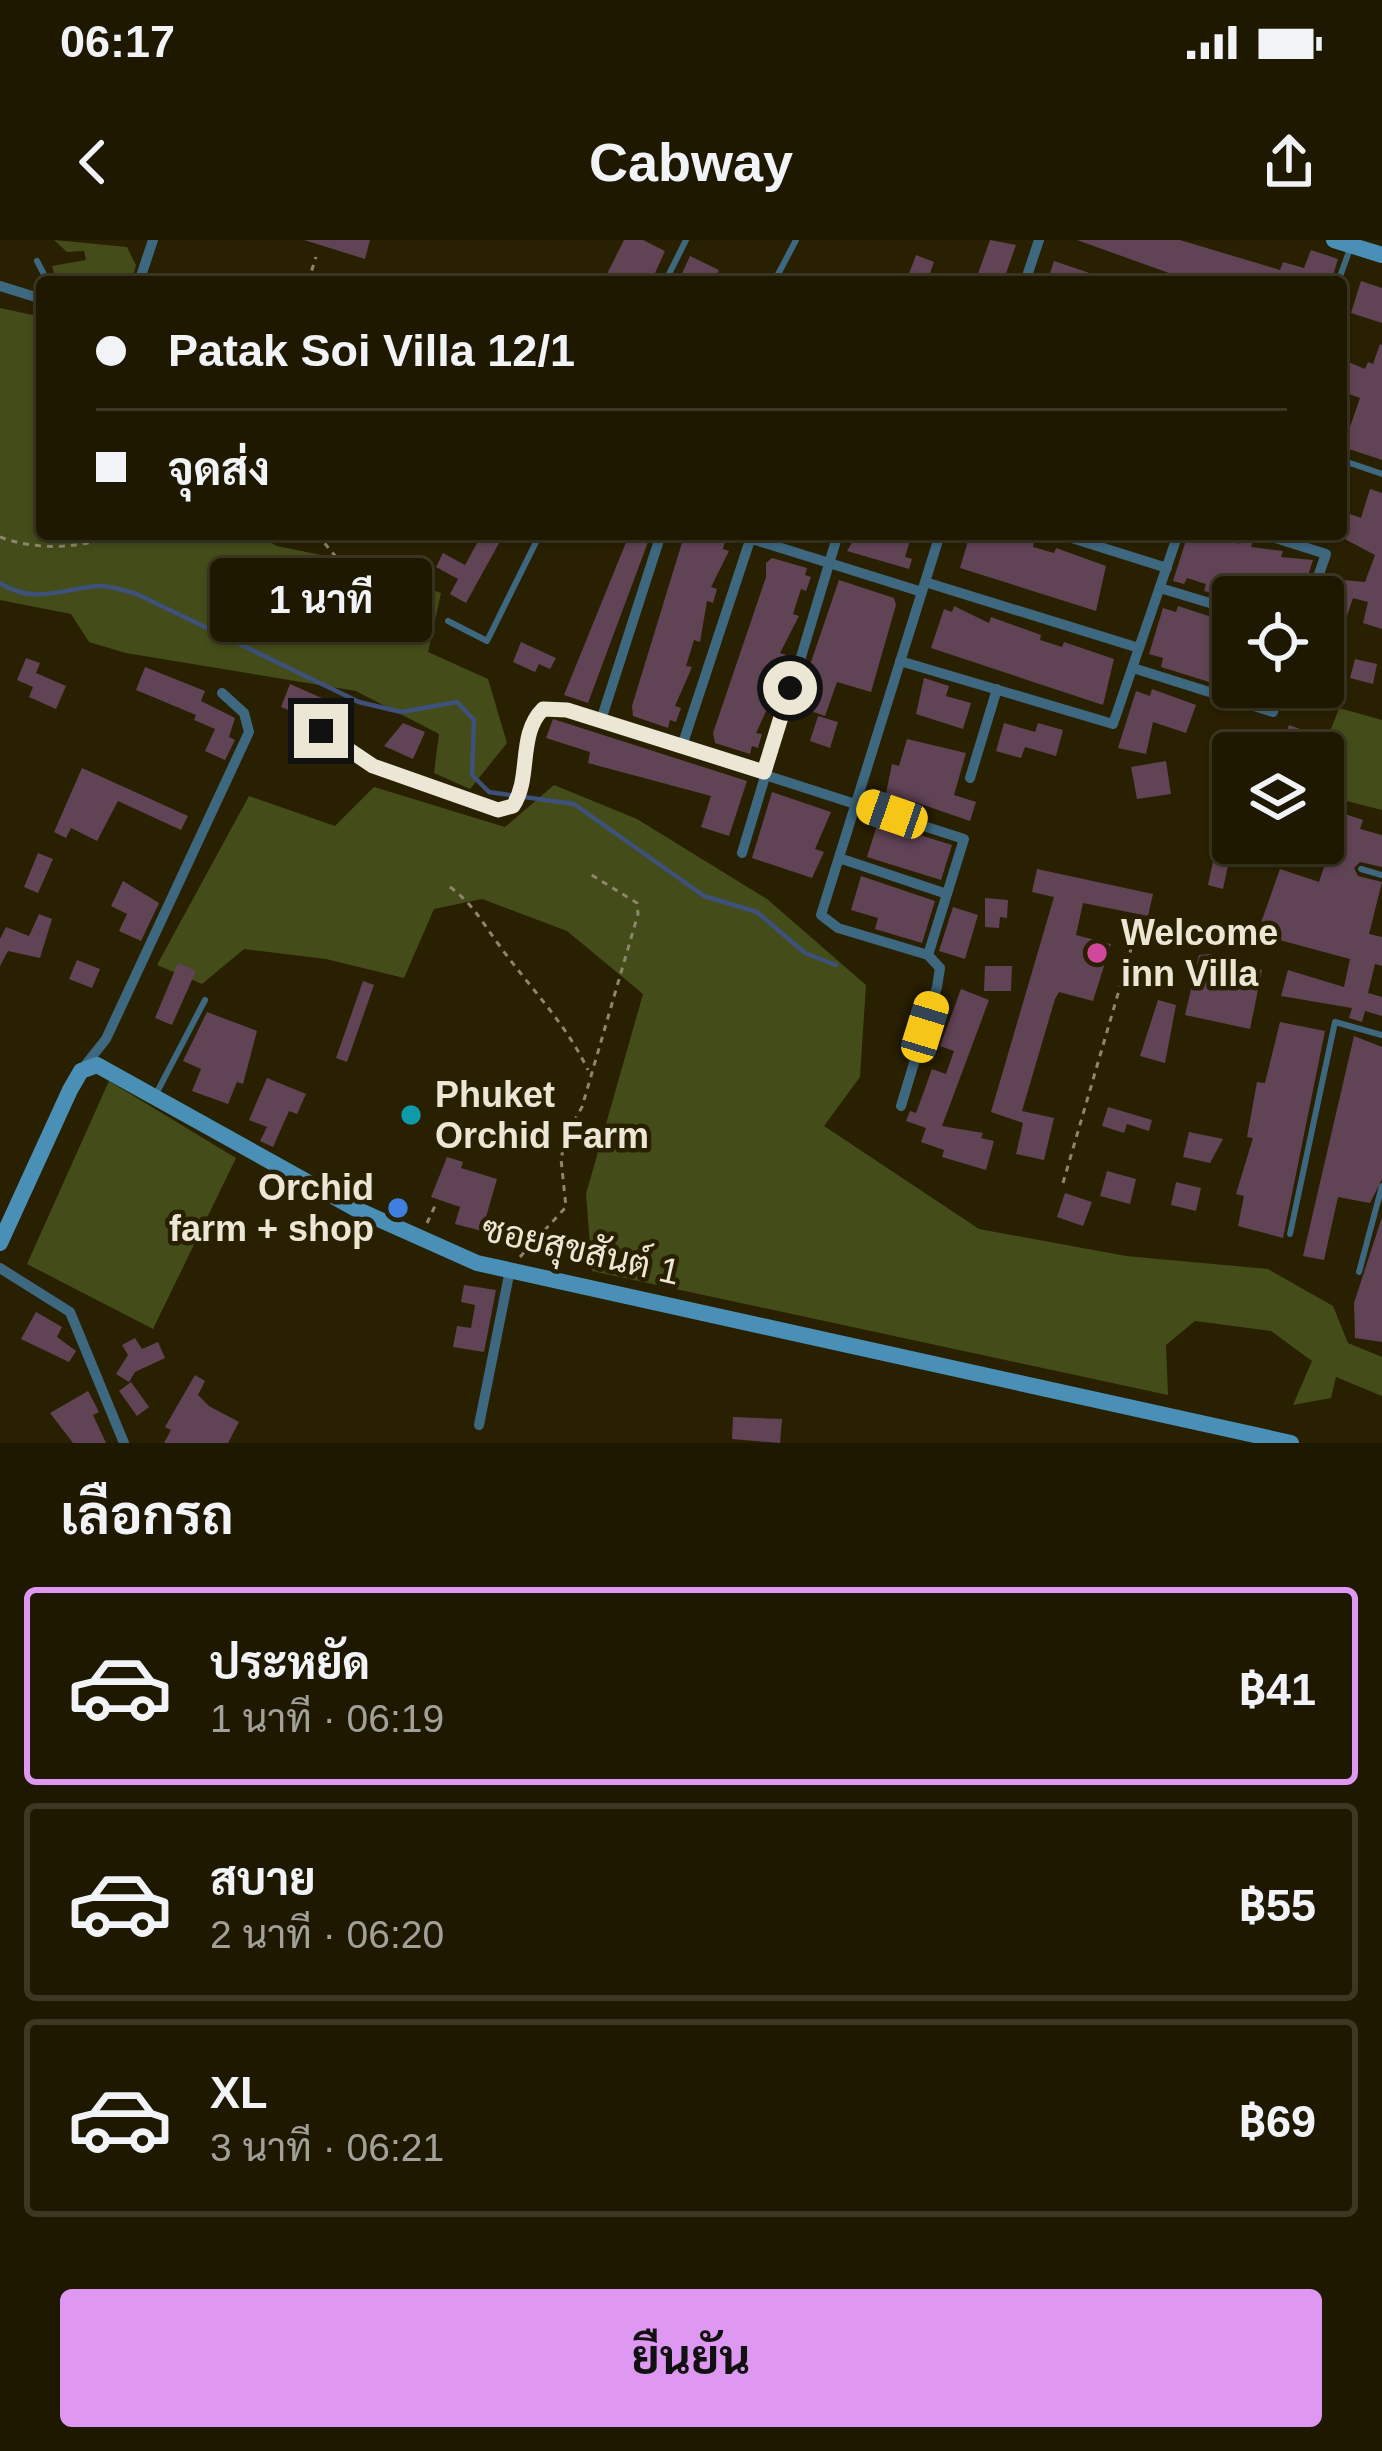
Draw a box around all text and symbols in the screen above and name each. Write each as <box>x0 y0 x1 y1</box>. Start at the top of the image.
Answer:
text: 06:17 <box>60 16 175 67</box>
icon: back <box>60 129 126 195</box>
icon: share <box>1256 129 1322 195</box>
text: Cabway <box>589 132 793 192</box>
text: Patak Soi Villa 12/1 <box>168 325 575 376</box>
text: จุดส่ง <box>168 444 270 495</box>
callout: 1 นาที <box>210 557 432 641</box>
map controls <box>1212 576 1344 864</box>
button: locate <box>1212 576 1344 708</box>
text: 1 นาที <box>269 578 373 621</box>
route start <box>763 661 817 715</box>
route end <box>294 704 348 758</box>
button: layers <box>1212 732 1344 864</box>
car <box>852 785 932 843</box>
place label: Welcome inn Villa <box>1121 912 1278 994</box>
marker: Welcome inn Villa <box>1084 940 1110 966</box>
car <box>897 987 953 1067</box>
place label: Phuket Orchid Farm <box>435 1074 649 1156</box>
marker: Phuket Orchid Farm <box>398 1102 424 1128</box>
place label: Orchid farm + shop <box>169 1167 374 1249</box>
marker: Orchid farm + shop <box>385 1195 411 1221</box>
street label: ซอยสุขสันต์ 1 <box>477 1205 684 1297</box>
text: เลือกรถ <box>60 1485 234 1545</box>
icon: car <box>66 1632 174 1740</box>
text: ประหยัด <box>210 1638 370 1689</box>
text: ฿41 <box>1239 1664 1316 1715</box>
text: 1 นาที · 06:19 <box>210 1697 444 1740</box>
icon: car <box>66 1848 174 1956</box>
text: สบาย <box>210 1854 316 1905</box>
text: ฿55 <box>1239 1880 1316 1931</box>
text: 2 นาที · 06:20 <box>210 1913 444 1956</box>
icon: car <box>66 2064 174 2172</box>
text: XL <box>210 2067 268 2118</box>
text: ฿69 <box>1239 2096 1316 2147</box>
text: 3 นาที · 06:21 <box>210 2126 444 2169</box>
button: ยืนยัน <box>60 2289 1322 2427</box>

